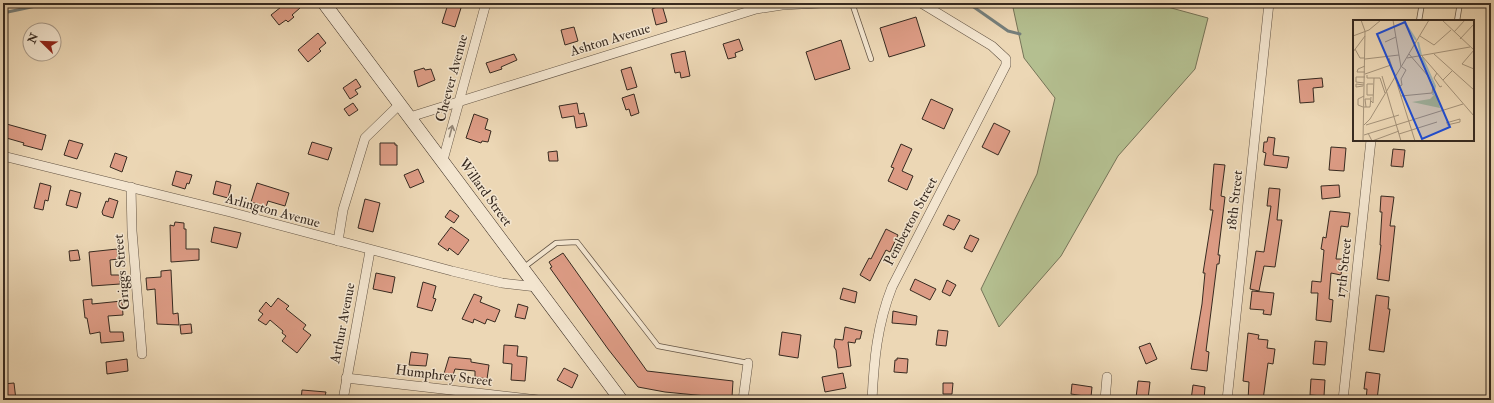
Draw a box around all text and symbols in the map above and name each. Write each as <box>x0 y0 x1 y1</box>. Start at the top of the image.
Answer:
street label: Ashton Avenue <box>567 19 652 60</box>
inset map <box>1353 20 1474 141</box>
north arrow <box>22 22 62 62</box>
text: N <box>25 30 42 46</box>
street label: Cheever Avenue <box>432 32 471 124</box>
one-way arrow <box>448 124 455 137</box>
street label: Willard Street <box>455 154 516 230</box>
street label: 18th Street <box>1223 169 1246 231</box>
street label: Pemberton Street <box>880 174 941 268</box>
street label: Arlington Avenue <box>223 189 322 231</box>
street label: Griggs Street <box>110 233 133 311</box>
street label: 17th Street <box>1332 237 1355 299</box>
street label: Arthur Avenue <box>326 281 359 366</box>
street label: Humphrey Street <box>394 361 494 391</box>

